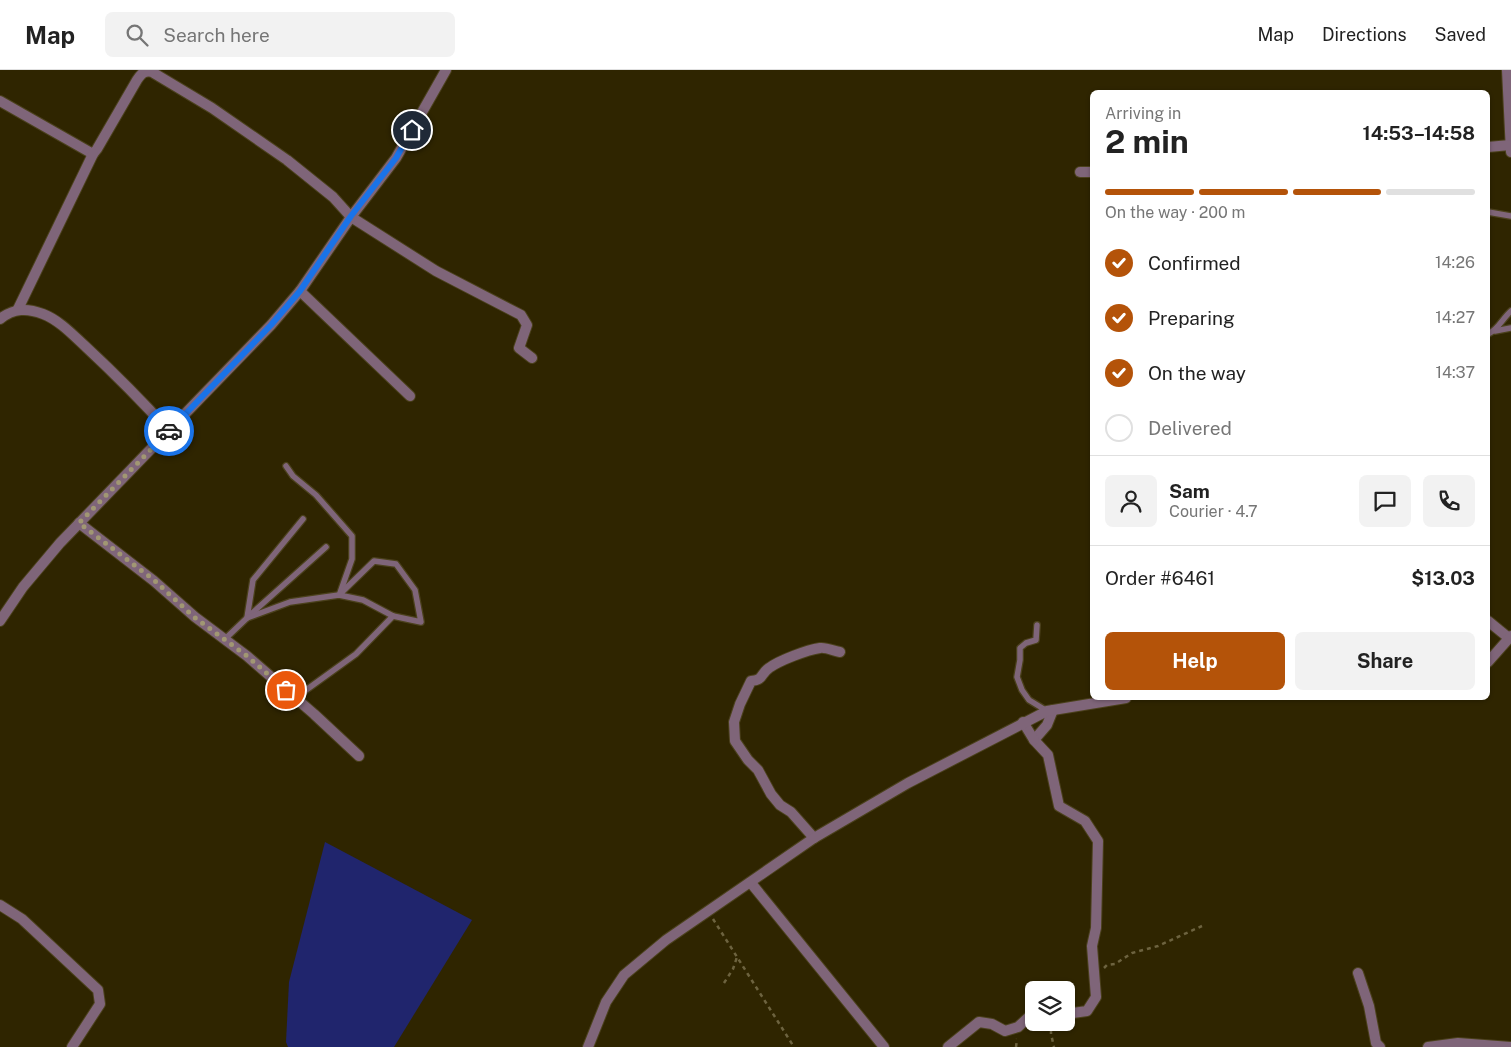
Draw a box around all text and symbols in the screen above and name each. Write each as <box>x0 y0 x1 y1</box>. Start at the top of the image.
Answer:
search box <box>105 12 455 57</box>
text: Map <box>25 21 75 49</box>
icon: search <box>123 21 151 49</box>
text: Search here <box>163 24 270 46</box>
text: Map <box>1257 24 1294 45</box>
text: Directions <box>1322 24 1407 45</box>
text: Saved <box>1435 24 1486 45</box>
text: Arriving in <box>1105 104 1181 123</box>
pin <box>391 109 433 151</box>
icon: home <box>398 116 426 144</box>
text: 14:53–14:58 <box>1363 122 1475 144</box>
text: 2 min <box>1105 123 1189 160</box>
text: On the way · 200 m <box>1105 203 1245 222</box>
icon: check <box>1105 249 1133 277</box>
text: Confirmed <box>1148 252 1241 274</box>
text: 14:26 <box>1435 253 1475 272</box>
icon: check <box>1105 304 1133 332</box>
text: Preparing <box>1148 307 1235 329</box>
text: 14:27 <box>1435 308 1475 327</box>
icon: check <box>1105 359 1133 387</box>
text: On the way <box>1148 362 1246 384</box>
text: 14:37 <box>1435 363 1475 382</box>
courier <box>144 406 194 456</box>
icon: car <box>155 417 183 445</box>
text: Delivered <box>1148 417 1232 439</box>
button: person <box>1105 475 1157 527</box>
button: chat <box>1359 475 1411 527</box>
button: phone <box>1423 475 1475 527</box>
text: Sam <box>1169 480 1210 502</box>
text: Courier · 4.7 <box>1169 502 1258 521</box>
text: Order #6461 <box>1105 567 1215 589</box>
text: $13.03 <box>1411 567 1475 589</box>
button: Help <box>1105 632 1285 690</box>
button: Share <box>1295 632 1475 690</box>
pin <box>265 669 307 711</box>
icon: bag <box>272 676 300 704</box>
map controls <box>1025 981 1075 1031</box>
button: layers <box>1025 981 1075 1031</box>

